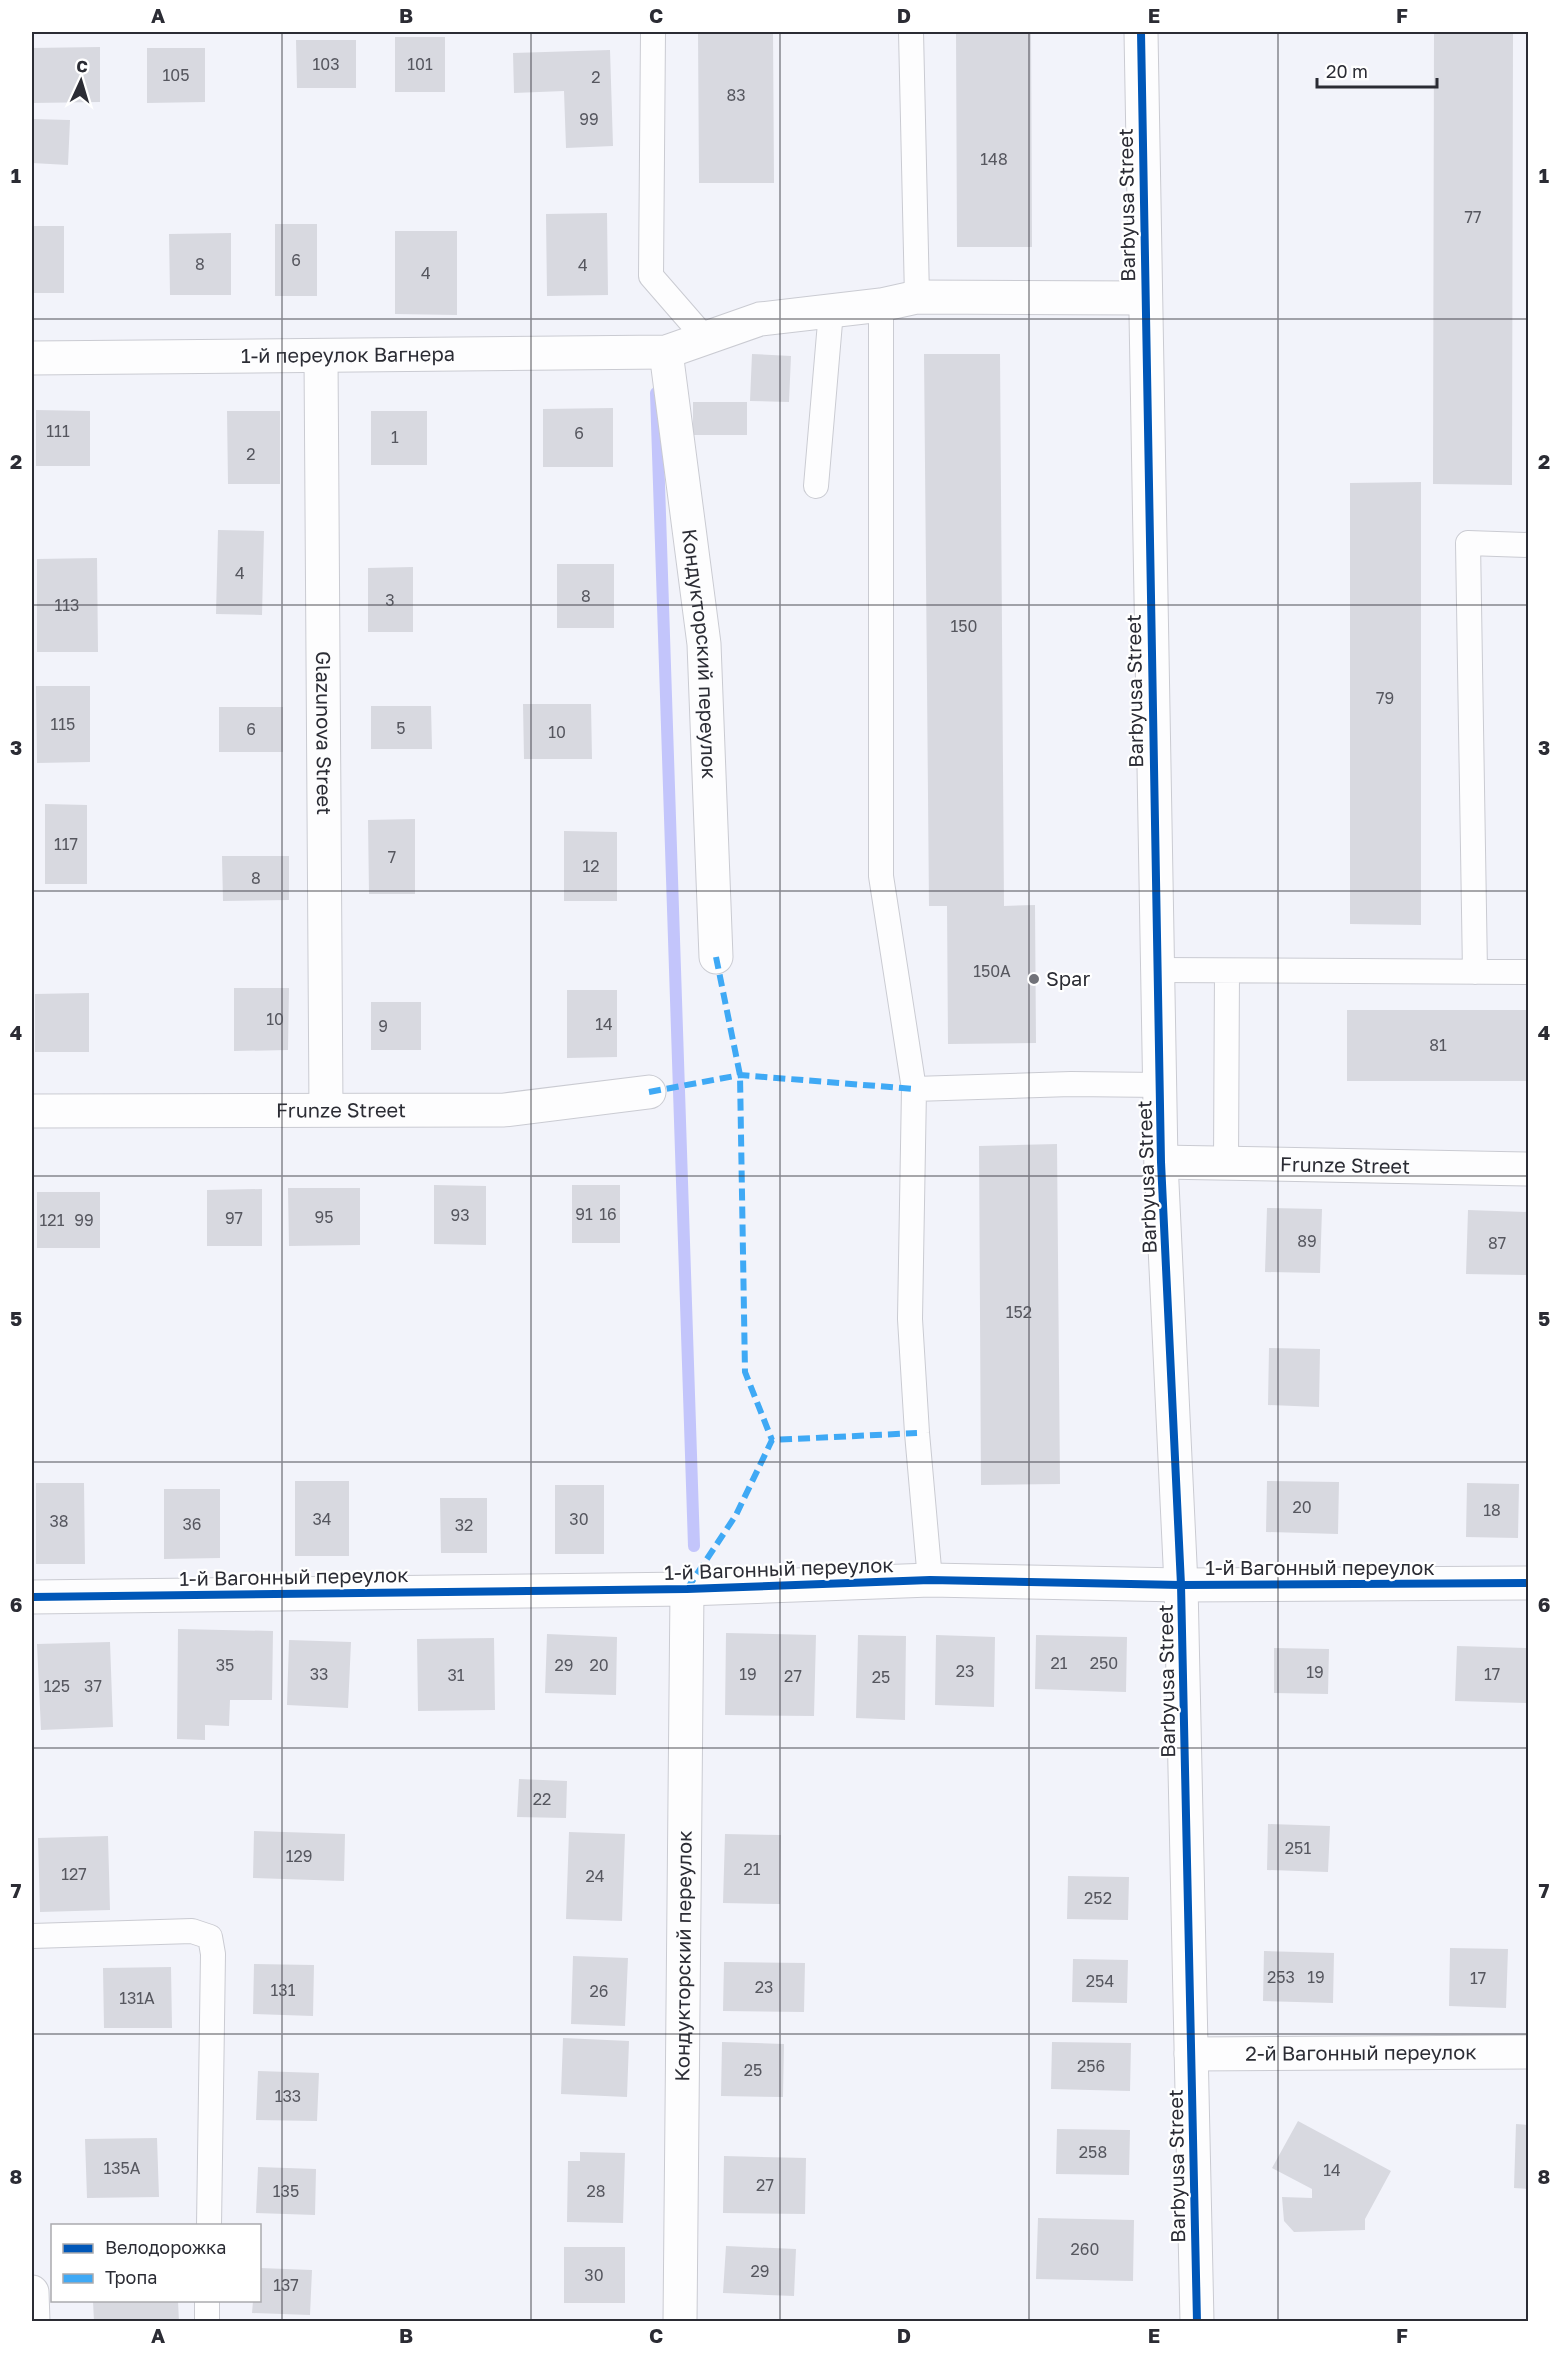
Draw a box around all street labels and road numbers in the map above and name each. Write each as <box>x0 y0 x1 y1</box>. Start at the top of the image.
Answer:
street label: Barbyusa Street <box>1113 128 1139 282</box>
street label: 1-й переулок Вагнера <box>241 341 455 367</box>
street label: Кондукторский переулок <box>678 527 722 780</box>
street label: Barbyusa Street <box>1121 614 1147 768</box>
street label: Glazunova Street <box>312 651 337 815</box>
street label: Frunze Street <box>276 1097 406 1121</box>
street label: Barbyusa Street <box>1131 1100 1161 1254</box>
street label: Frunze Street <box>1280 1151 1410 1178</box>
street label: 1-й Вагонный переулок <box>664 1552 894 1584</box>
street label: 1-й Вагонный переулок <box>1205 1555 1435 1579</box>
street label: 1-й Вагонный переулок <box>179 1562 409 1590</box>
street label: Barbyusa Street <box>1153 1604 1179 1758</box>
street label: Кондукторский переулок <box>669 1830 696 2082</box>
street label: 2-й Вагонный переулок <box>1245 2039 1477 2065</box>
street label: Barbyusa Street <box>1163 2089 1189 2243</box>

